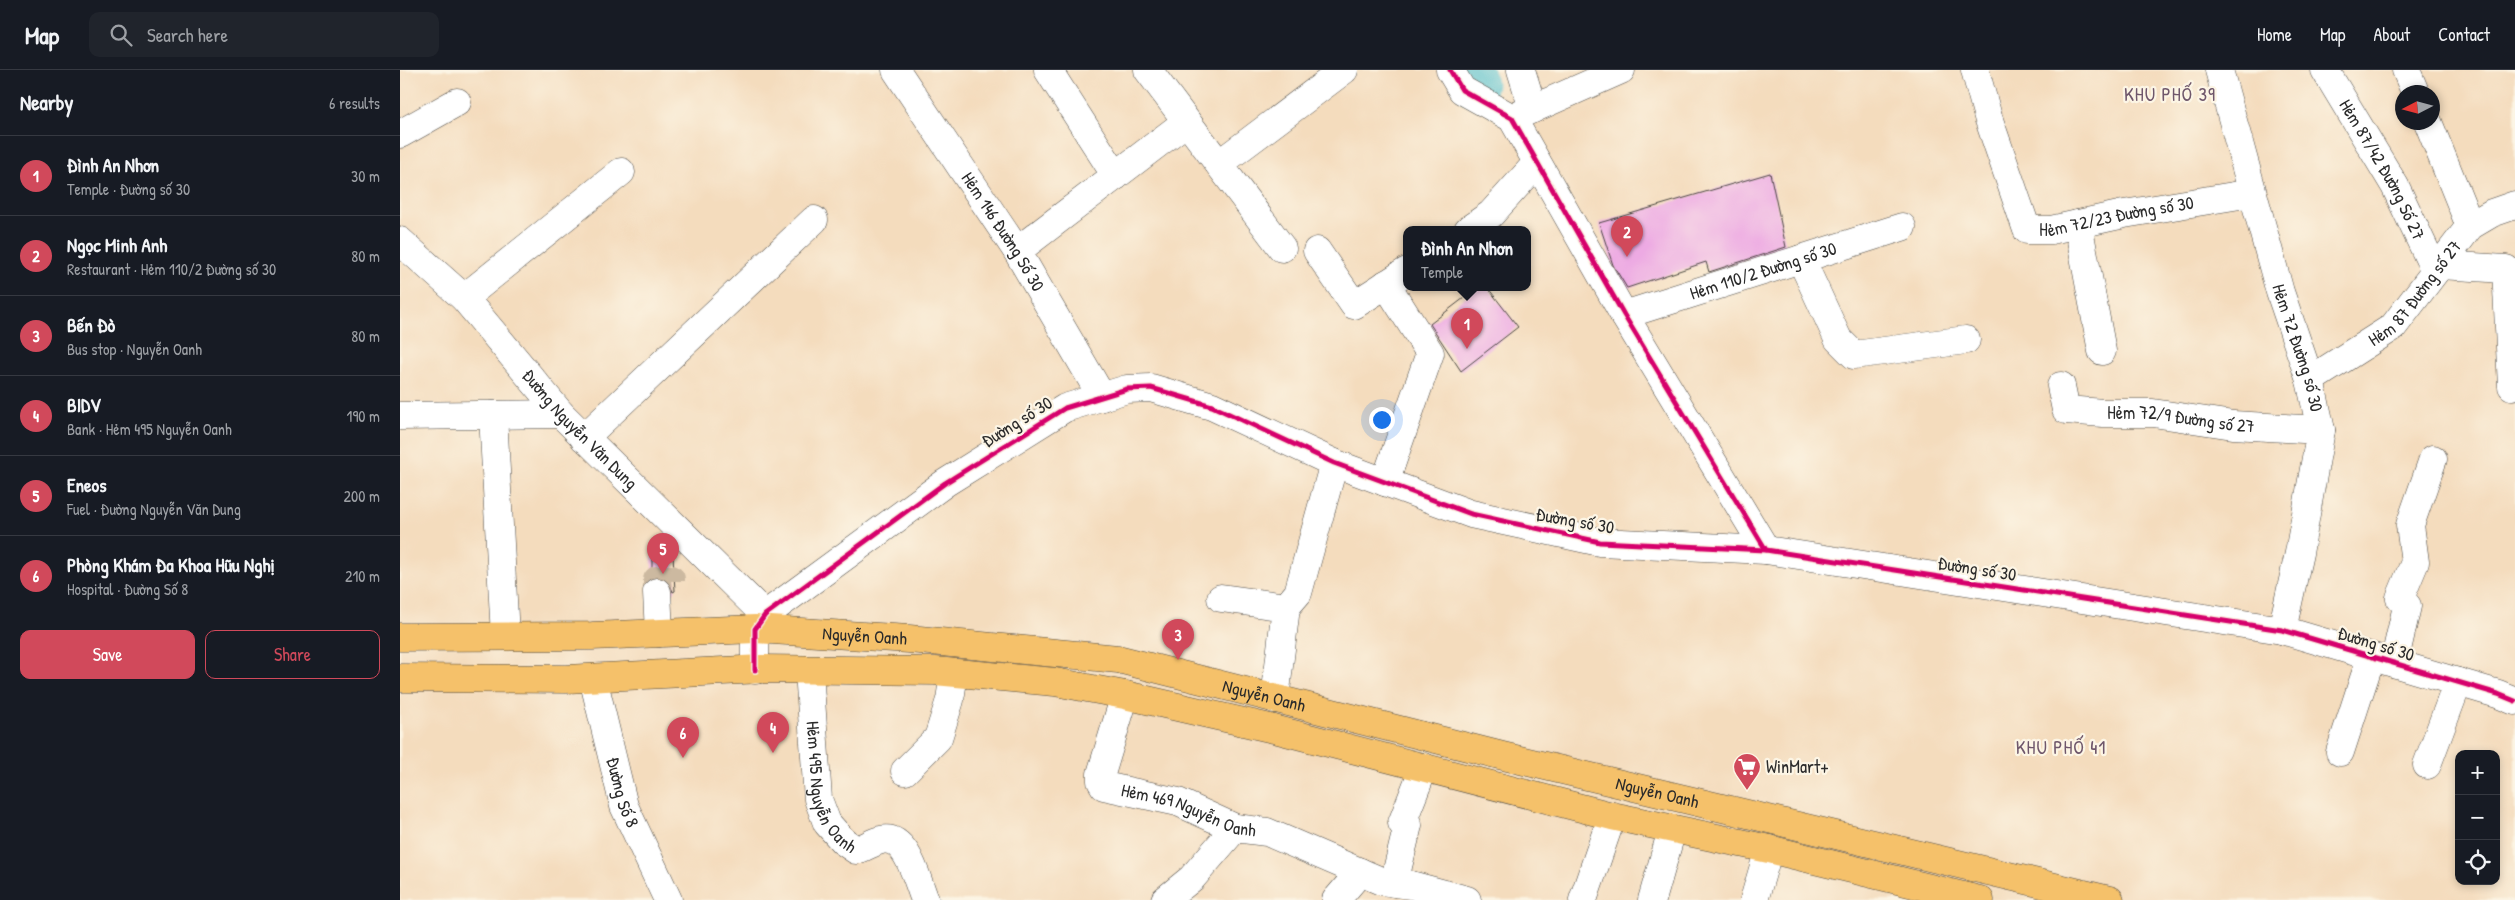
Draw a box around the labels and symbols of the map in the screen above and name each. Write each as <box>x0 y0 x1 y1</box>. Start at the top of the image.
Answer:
district label: KHU PHỐ 39 <box>2124 81 2216 107</box>
north arrow <box>2395 85 2440 130</box>
street label: Hẻm 87/42 Đường Số 27 <box>2333 94 2432 244</box>
street label: Hẻm 146 Đường Số 30 <box>956 167 1051 296</box>
street label: Hẻm 72/23 Đường số 30 <box>2039 190 2195 242</box>
pin: 2 <box>1611 216 1643 257</box>
street label: Hẻm 87 Đường số 27 <box>2363 235 2467 352</box>
street label: Hẻm 110/2 Đường số 30 <box>1687 236 1840 305</box>
street label: Hẻm 72 Đường số 30 <box>2266 281 2330 414</box>
pin: 1 <box>1451 308 1483 349</box>
street label: Đường Nguyễn Văn Dung <box>517 364 644 495</box>
street label: Đường số 30 <box>977 390 1057 453</box>
street label: Hẻm 72/9 Đường số 27 <box>2107 400 2255 438</box>
your location <box>1369 407 1395 433</box>
street label: Đường số 30 <box>1534 501 1616 540</box>
pin: 5 <box>647 533 679 574</box>
street label: Đường số 30 <box>1936 550 2018 587</box>
pin: 3 <box>1162 619 1194 660</box>
street label: Nguyễn Oanh <box>822 620 908 651</box>
street label: Đường số 30 <box>2335 620 2418 667</box>
street label: Nguyễn Oanh <box>1220 673 1309 718</box>
pin: 4 <box>757 712 789 753</box>
pin: 6 <box>667 717 699 758</box>
street label: Hẻm 495 Nguyễn Oanh <box>801 720 862 859</box>
district label: KHU PHỐ 41 <box>2016 734 2106 760</box>
supermarket icon: WinMart+ <box>1732 752 1762 791</box>
place label: WinMart+ <box>1766 754 1829 779</box>
street label: Đường Số 8 <box>601 755 645 832</box>
street label: Nguyễn Oanh <box>1613 770 1702 814</box>
street label: Hẻm 469 Nguyễn Oanh <box>1119 777 1258 843</box>

